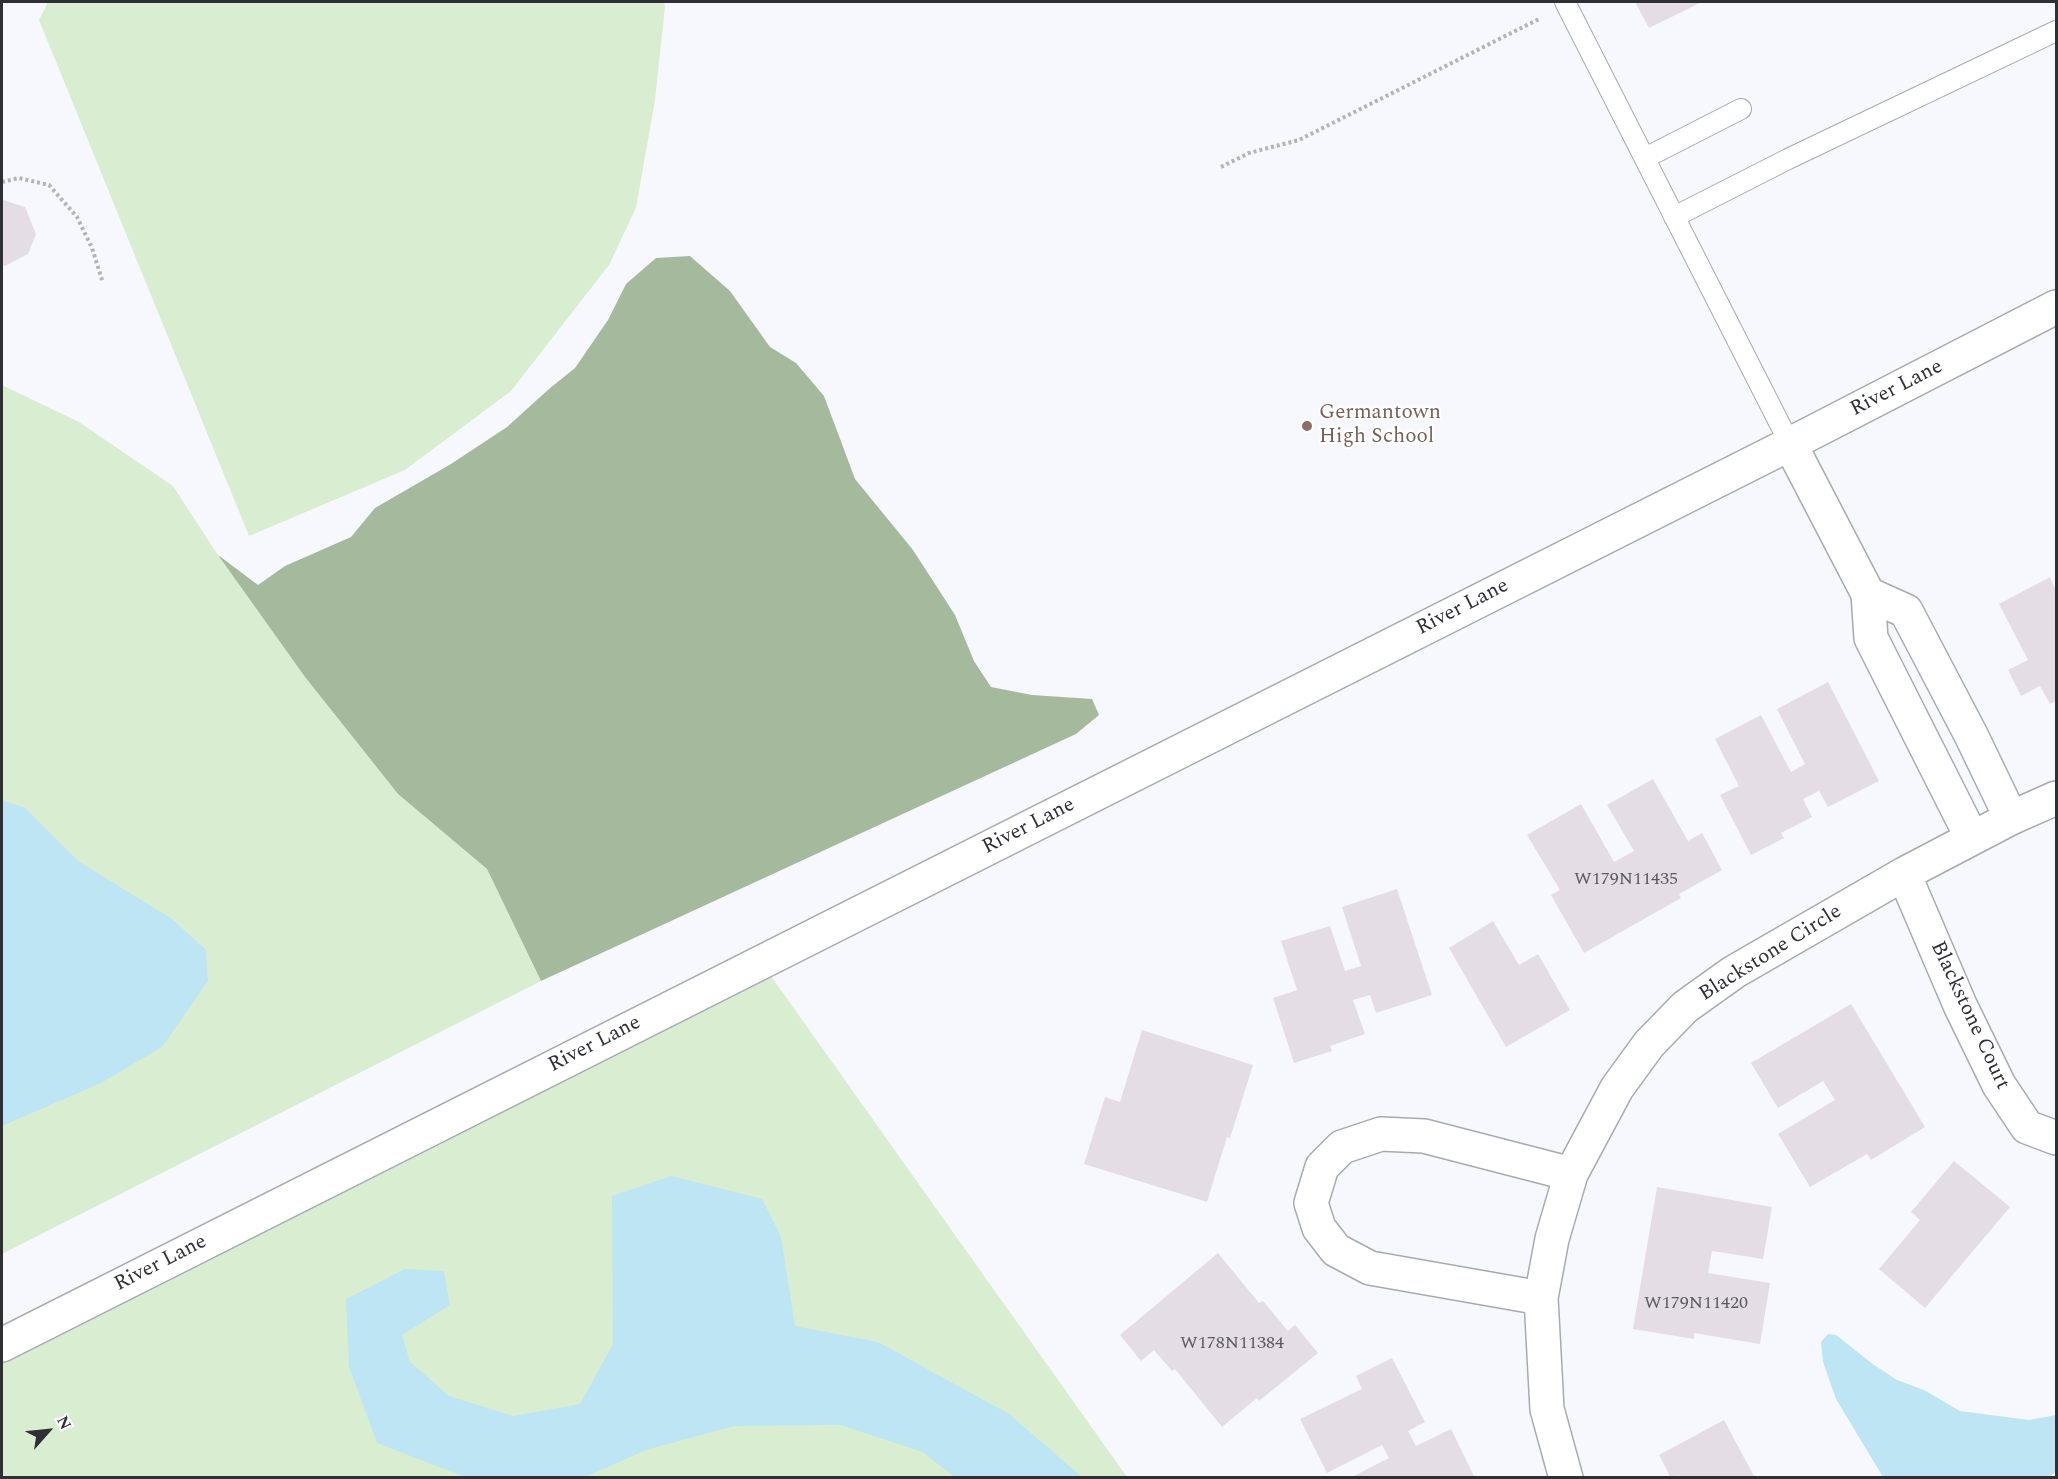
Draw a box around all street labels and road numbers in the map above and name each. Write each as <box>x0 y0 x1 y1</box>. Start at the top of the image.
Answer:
street label: River Lane <box>1847 355 1947 423</box>
street label: River Lane <box>1413 574 1513 642</box>
street label: River Lane <box>979 793 1079 861</box>
street label: Blackstone Circle <box>1695 900 1847 1008</box>
street label: Blackstone Court <box>1924 938 2014 1094</box>
street label: River Lane <box>545 1011 645 1079</box>
street label: River Lane <box>111 1230 211 1298</box>

